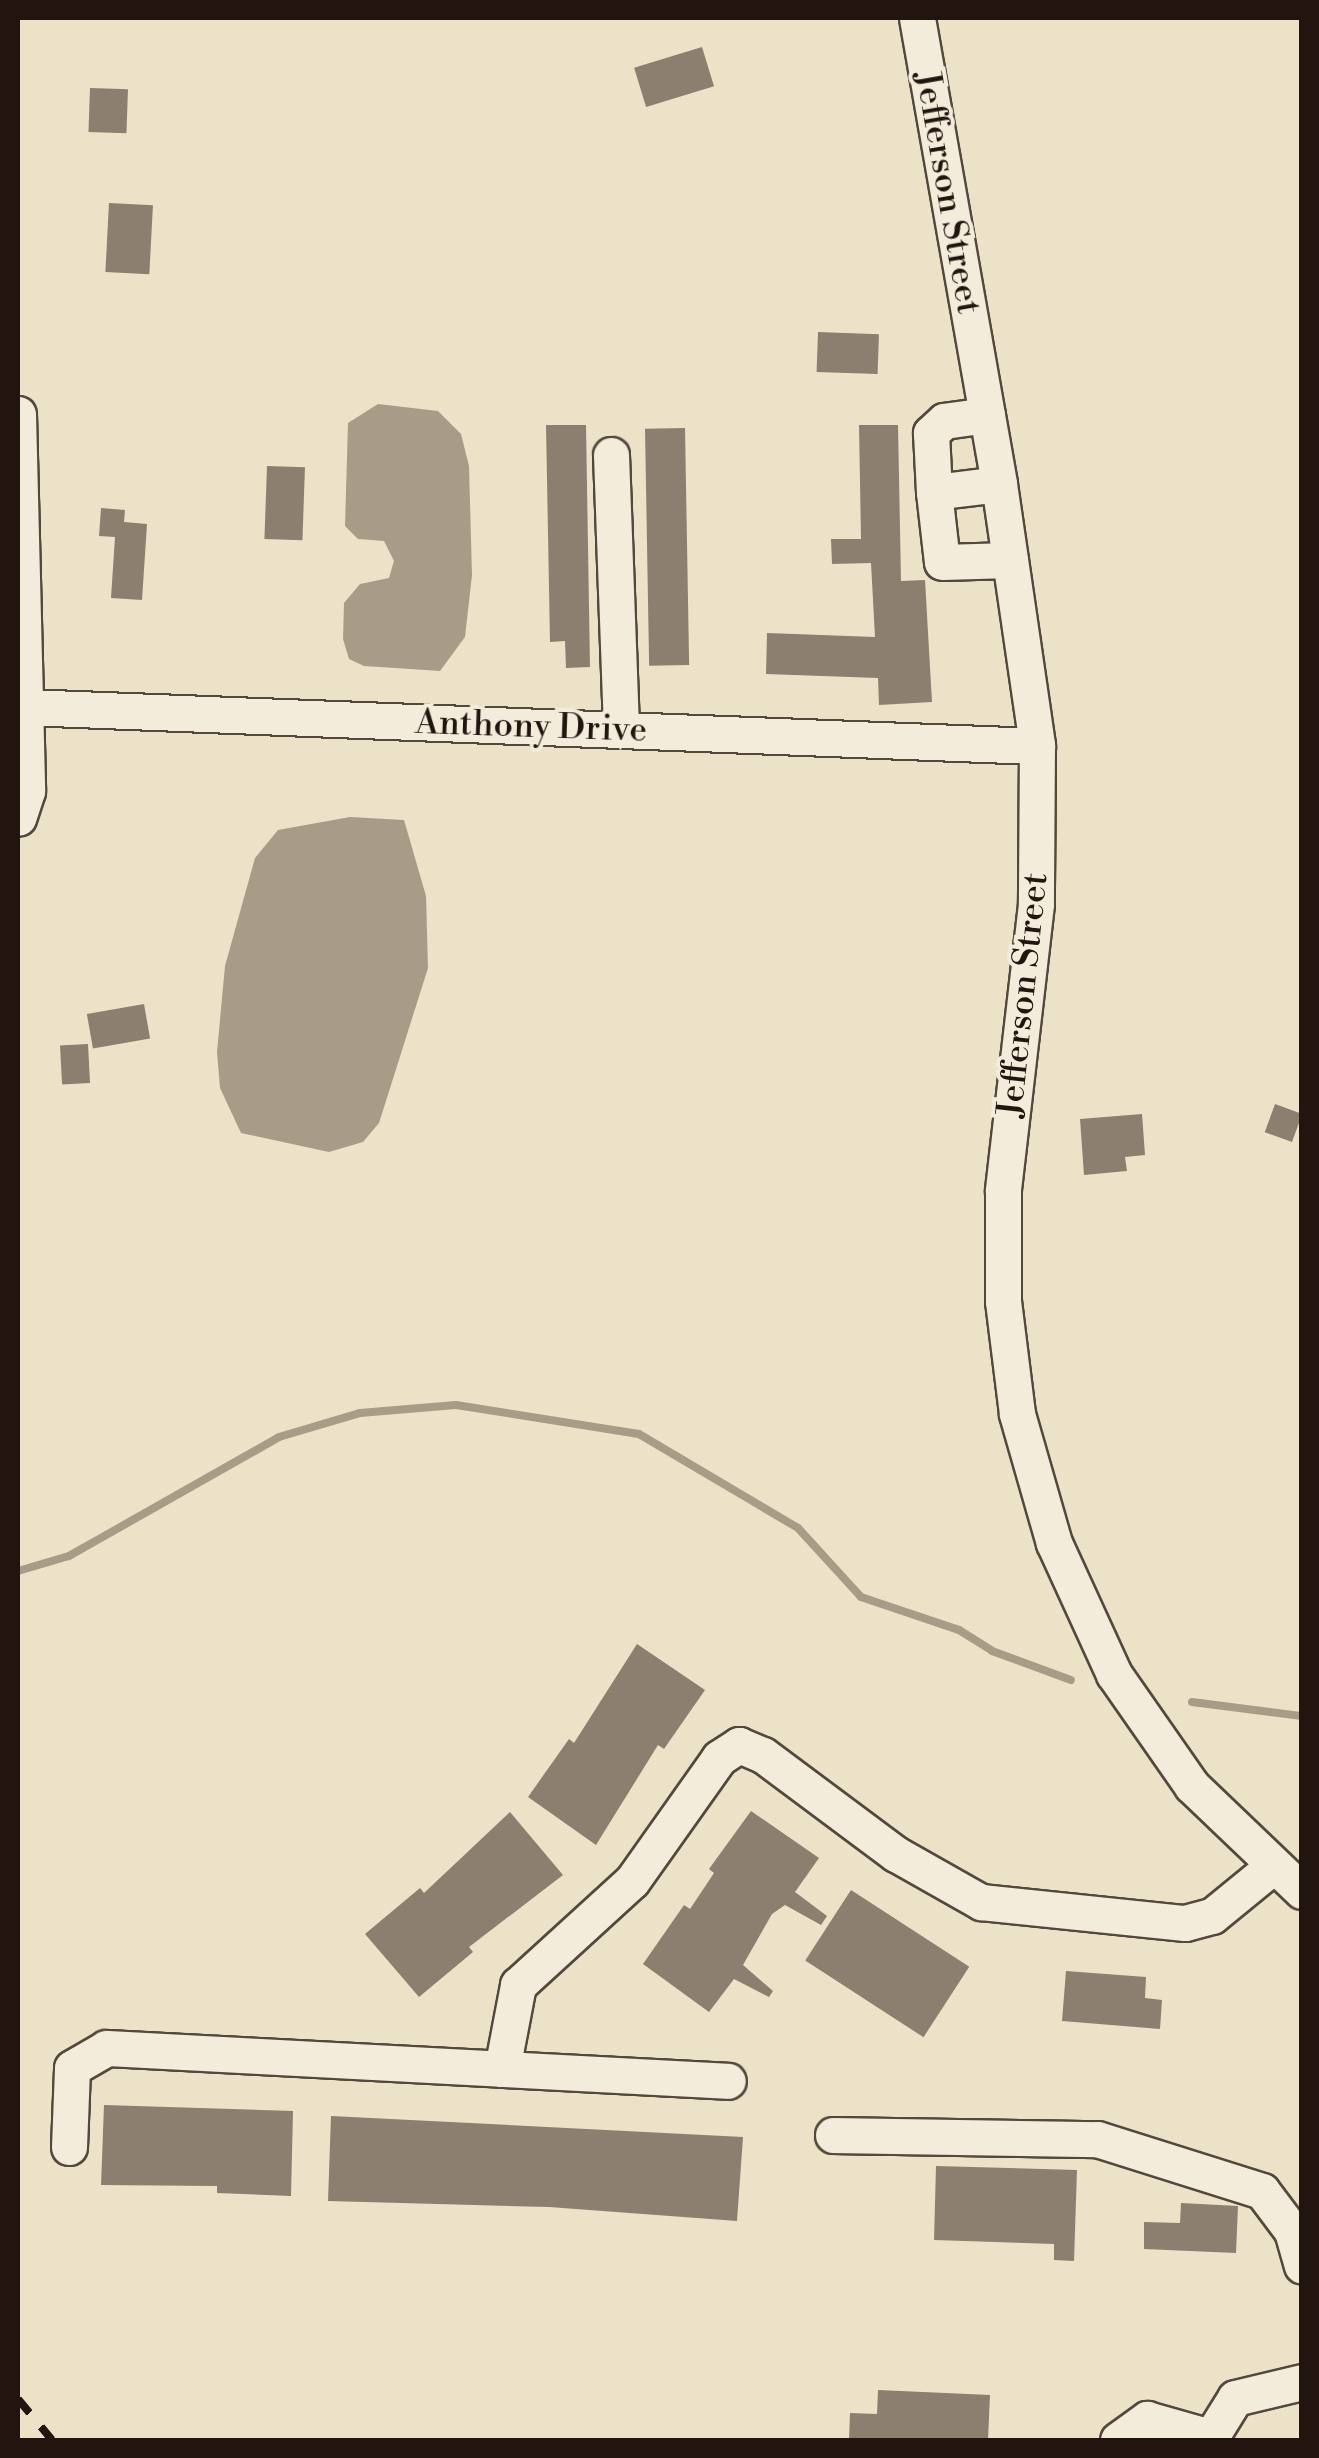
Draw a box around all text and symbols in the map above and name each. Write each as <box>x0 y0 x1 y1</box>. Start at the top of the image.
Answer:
street label: Jefferson Street <box>905 68 989 318</box>
street label: Anthony Drive <box>414 702 648 752</box>
street label: Jefferson Street <box>990 871 1058 1119</box>

